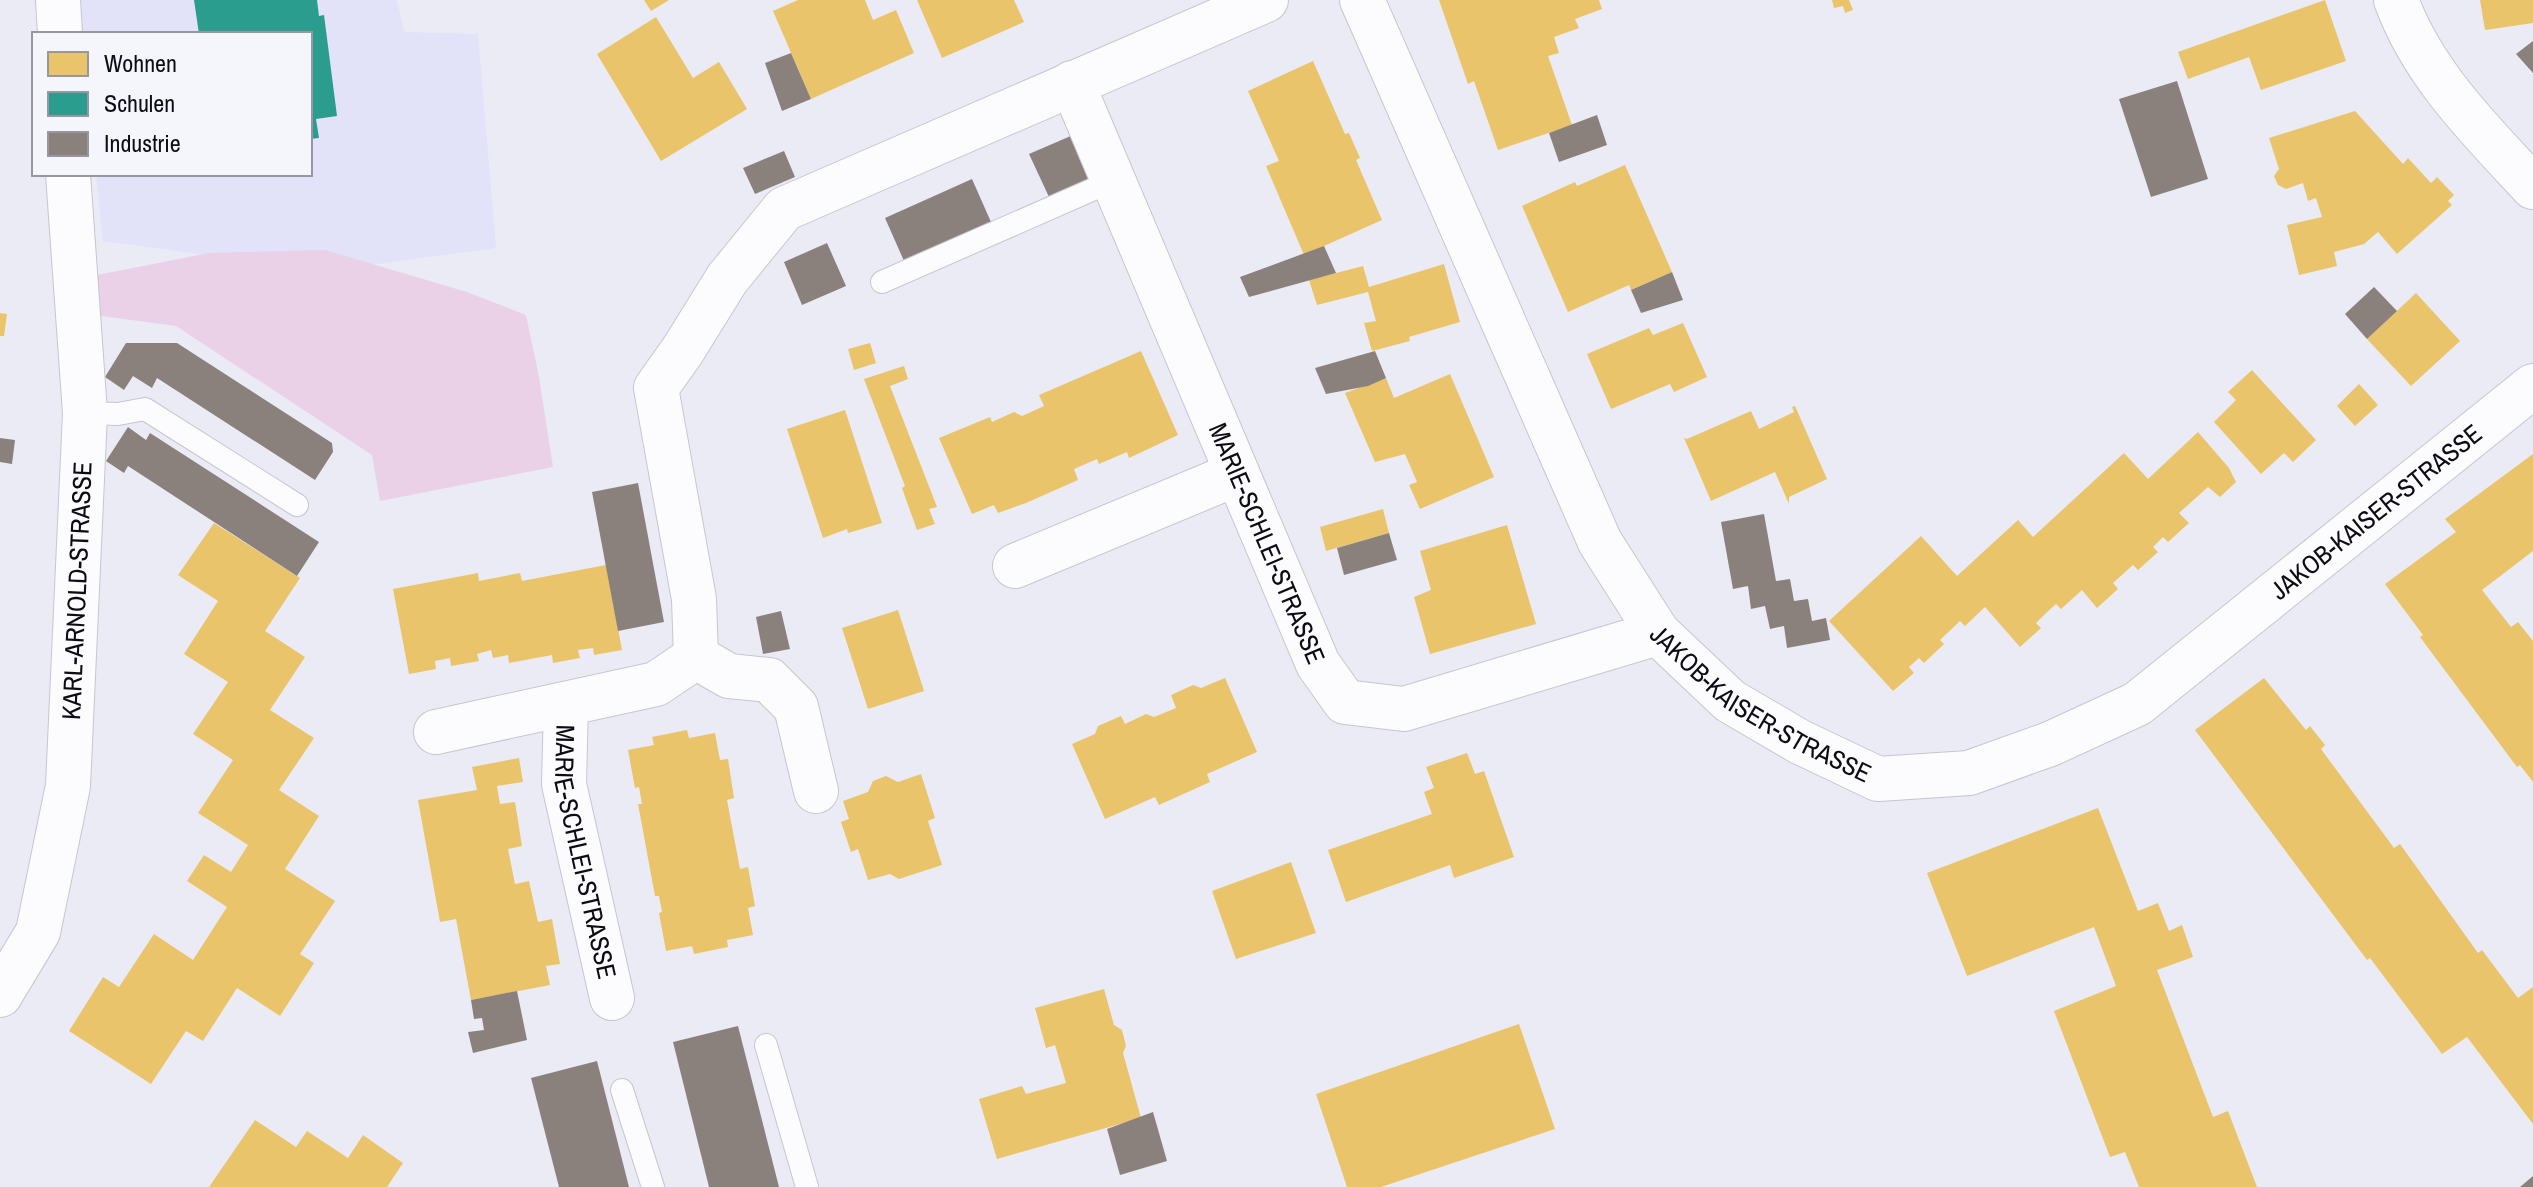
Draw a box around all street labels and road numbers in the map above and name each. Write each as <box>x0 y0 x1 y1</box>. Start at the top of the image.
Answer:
street label: JAKOB-KAISER-STRASSE <box>2263 416 2489 607</box>
street label: MARIE-SCHLEI-STRASSE <box>1201 417 1334 669</box>
street label: KARL-ARNOLD-STRASSE <box>53 461 100 721</box>
street label: JAKOB-KAISER-STRASSE <box>1643 617 1877 790</box>
street label: MARIE-SCHLEI-STRASSE <box>546 724 625 982</box>

